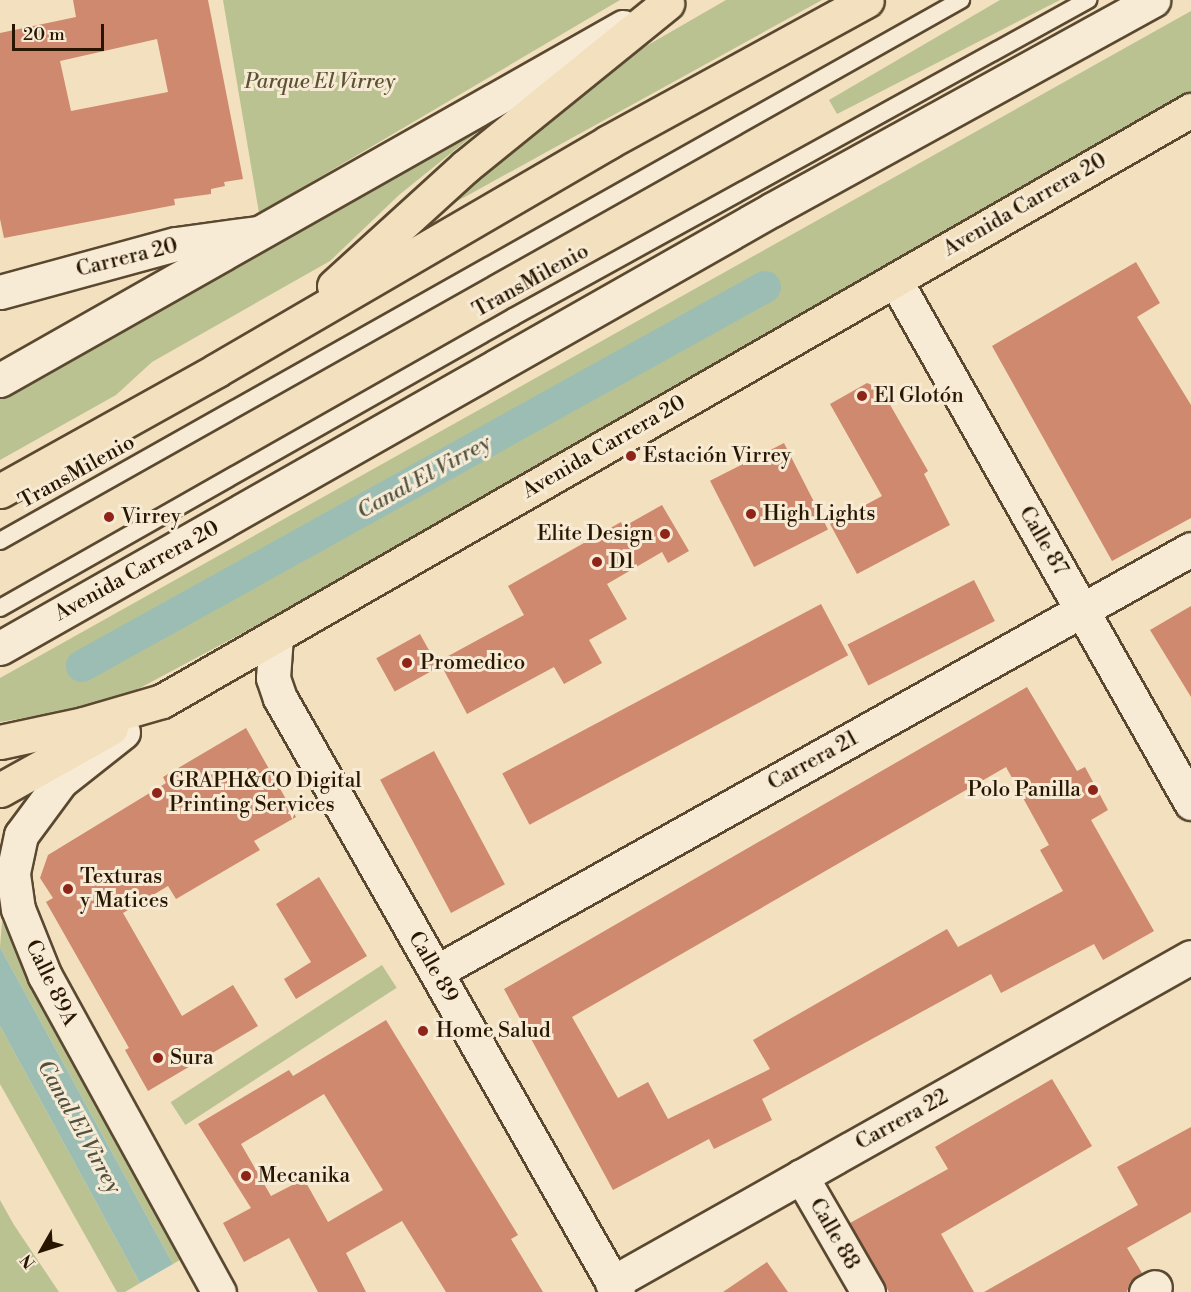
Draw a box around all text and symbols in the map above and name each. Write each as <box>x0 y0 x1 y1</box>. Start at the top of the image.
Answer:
scale bar <box>15 12 106 50</box>
text: 20 m <box>23 23 65 46</box>
park label: Parque El Virrey <box>245 69 395 95</box>
street label: Avenida Carrera 20 <box>939 148 1111 262</box>
street label: Carrera 20 <box>74 233 180 283</box>
street label: TransMilenio <box>469 239 593 323</box>
place label: El Glotón <box>874 383 964 409</box>
marker: El Glotón <box>855 389 869 403</box>
street label: Avenida Carrera 20 <box>518 390 690 504</box>
water label: Canal El Virrey <box>352 429 496 525</box>
street label: TransMilenio <box>15 430 139 514</box>
place label: Estación Virrey <box>643 443 791 469</box>
marker: Estación Virrey <box>624 449 638 463</box>
place label: High Lights <box>763 501 875 527</box>
street label: Calle 87 <box>1013 502 1073 580</box>
place label: Virrey <box>121 504 181 530</box>
marker: High Lights <box>744 507 758 521</box>
marker: Virrey <box>102 510 116 524</box>
street label: Avenida Carrera 20 <box>50 515 224 627</box>
place label: Elite Design <box>537 521 653 547</box>
marker: Elite Design <box>658 527 672 541</box>
place label: D1 <box>609 549 634 575</box>
marker: D1 <box>590 555 604 569</box>
place label: Promedico <box>420 650 525 676</box>
marker: Promedico <box>398 654 416 672</box>
street label: Carrera 21 <box>763 726 863 796</box>
place label: GRAPH&CO Digital Printing Services <box>169 768 362 818</box>
place label: Polo Panilla <box>968 777 1081 803</box>
marker: Polo Panilla <box>1086 783 1100 797</box>
marker: GRAPH&CO Digital Printing Services <box>150 786 164 800</box>
place label: Texturas y Matices <box>80 864 168 914</box>
marker: Texturas y Matices <box>61 882 75 896</box>
street label: Calle 89 <box>403 927 463 1007</box>
street label: Calle 89A <box>19 936 83 1030</box>
place label: Home Salud <box>436 1018 551 1044</box>
marker: Home Salud <box>414 1022 432 1040</box>
place label: Sura <box>170 1045 214 1071</box>
marker: Sura <box>151 1051 165 1065</box>
water label: Canal El Virrey <box>31 1055 127 1199</box>
street label: Carrera 22 <box>851 1084 953 1156</box>
place label: Mecanika <box>258 1163 350 1189</box>
marker: Mecanika <box>239 1169 253 1183</box>
street label: Calle 88 <box>804 1194 864 1274</box>
north arrow <box>12 1220 72 1280</box>
text: N <box>16 1250 40 1273</box>

